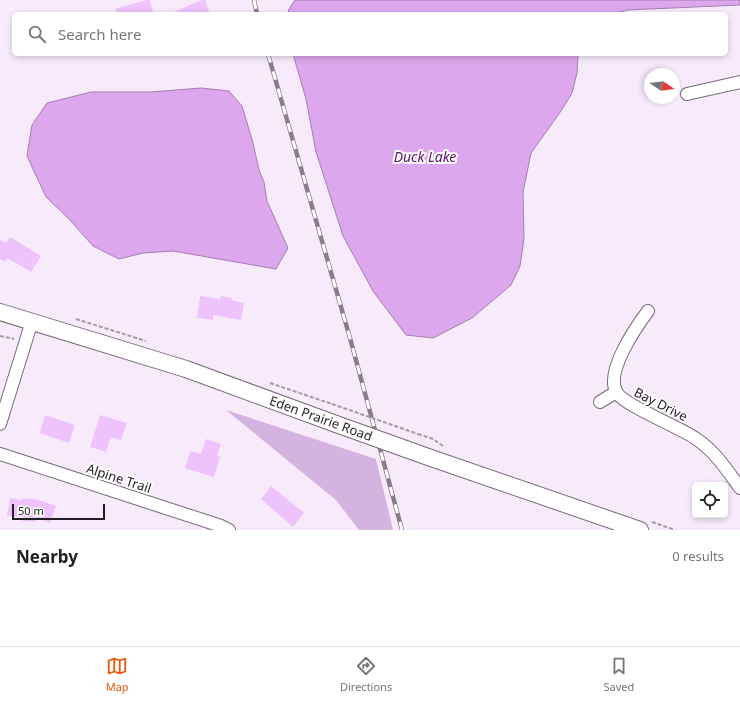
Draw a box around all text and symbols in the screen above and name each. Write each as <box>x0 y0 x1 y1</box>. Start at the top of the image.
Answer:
search box <box>12 12 728 56</box>
icon: search <box>26 23 48 45</box>
text: Search here <box>58 24 141 44</box>
north arrow <box>644 68 680 104</box>
water label: Duck Lake <box>394 147 456 166</box>
street label: Bay Drive <box>631 383 691 425</box>
street label: Eden Prairie Road <box>267 391 375 445</box>
street label: Alpine Trail <box>84 459 154 497</box>
map controls <box>692 482 728 518</box>
button: locate <box>692 482 728 518</box>
scale bar <box>12 502 105 521</box>
text: 50 m <box>18 503 44 518</box>
text: Nearby <box>16 545 78 568</box>
text: 0 results <box>672 547 724 565</box>
tab: Map <box>106 655 129 694</box>
tab: Directions <box>340 655 392 694</box>
tab: Saved <box>604 655 634 694</box>

